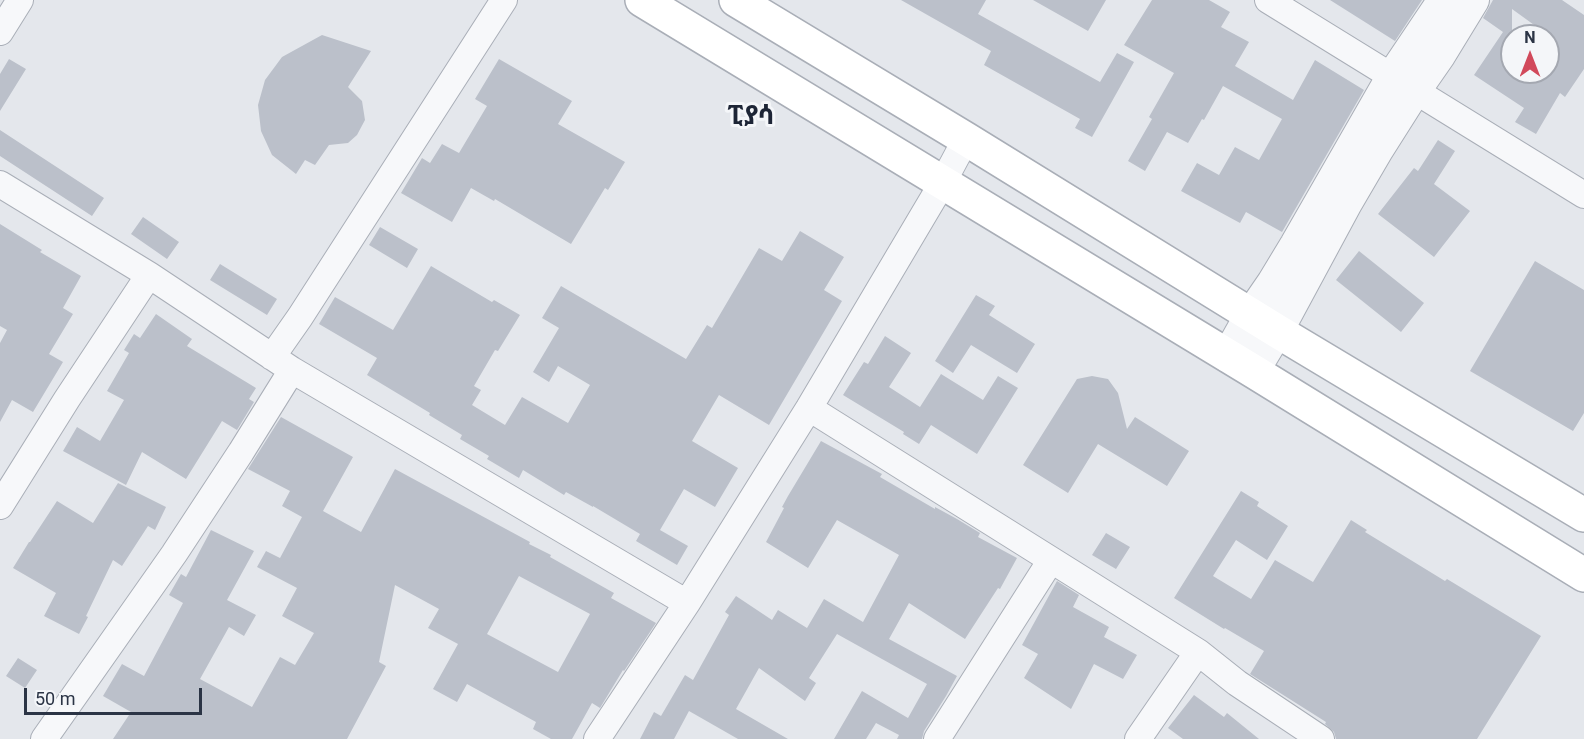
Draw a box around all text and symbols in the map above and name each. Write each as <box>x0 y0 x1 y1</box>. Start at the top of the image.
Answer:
north arrow <box>1500 24 1560 84</box>
text: N <box>1524 28 1536 47</box>
district label: ፒያሳ <box>728 101 774 133</box>
scale bar <box>27 676 206 714</box>
text: 50 m <box>35 688 75 709</box>

